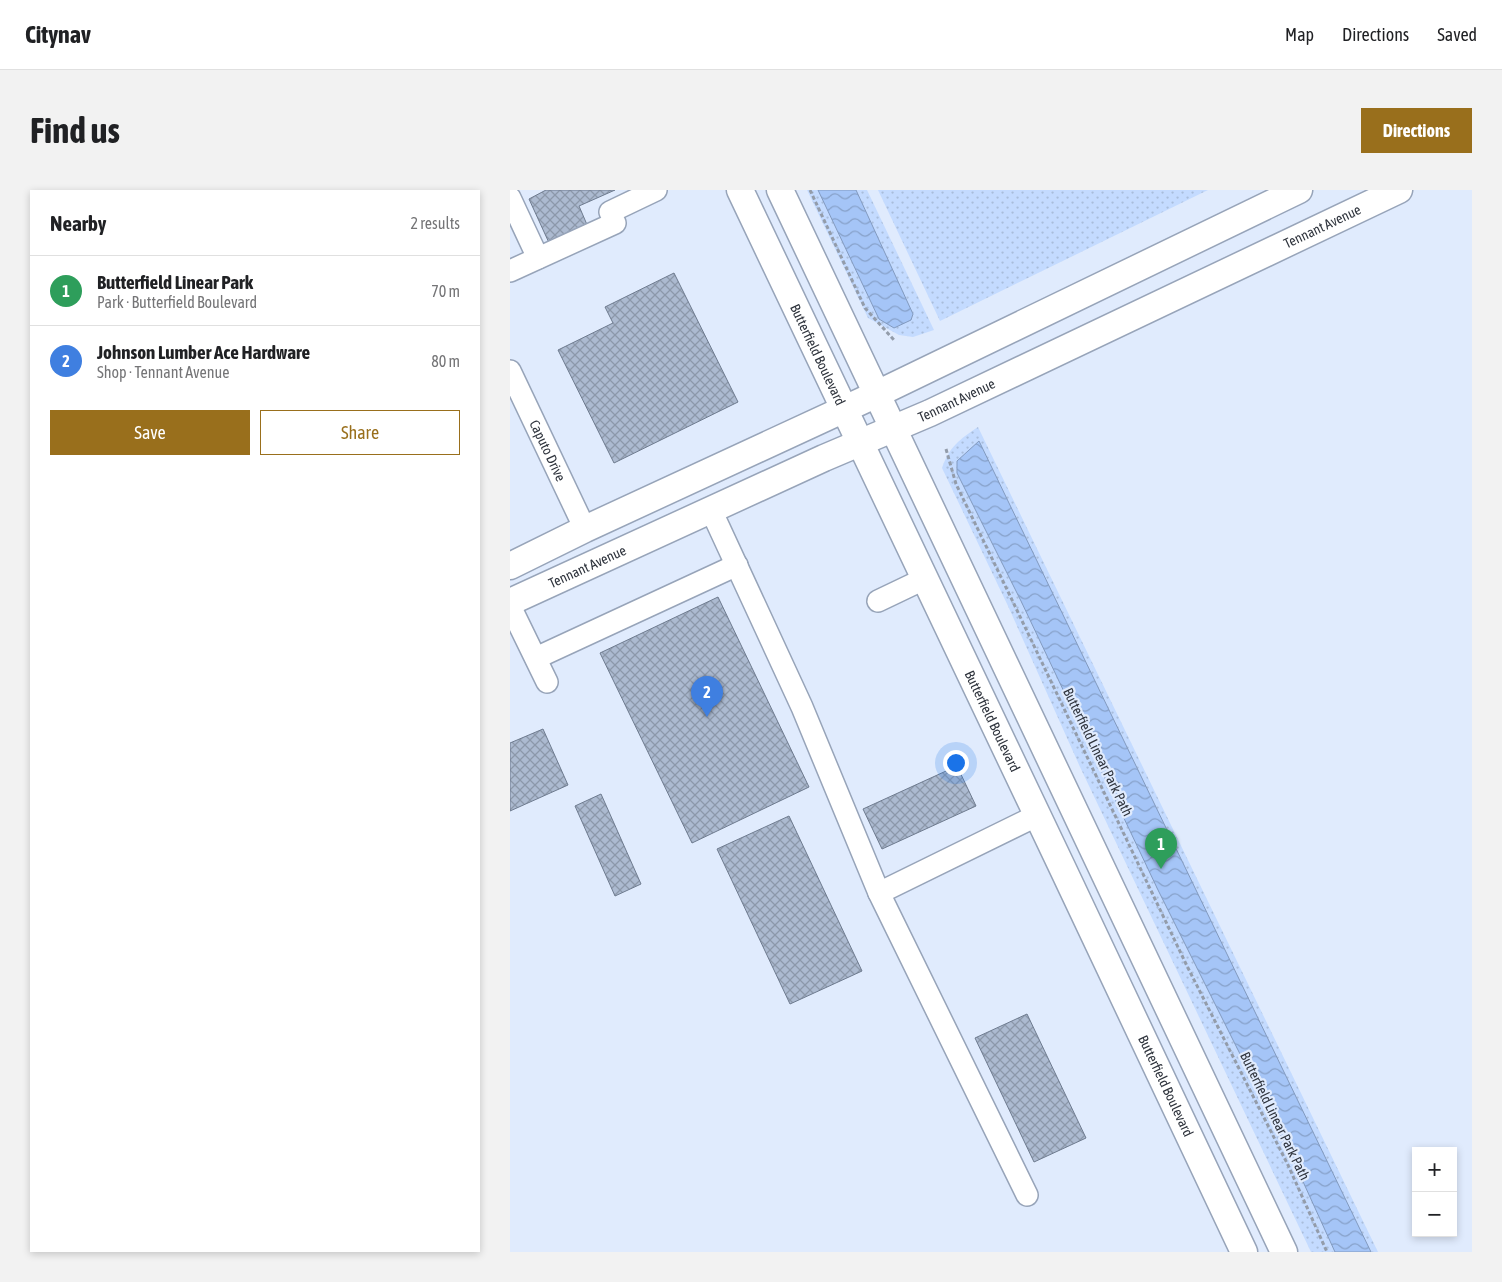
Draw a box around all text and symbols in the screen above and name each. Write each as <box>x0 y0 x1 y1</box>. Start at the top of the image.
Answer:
text: Citynav <box>25 21 91 48</box>
text: Map <box>1285 24 1314 45</box>
text: Directions <box>1342 24 1409 45</box>
text: Saved <box>1437 24 1477 45</box>
button: Directions <box>1361 108 1472 153</box>
text: Find us <box>30 110 120 150</box>
street label: Tennant Avenue <box>1281 201 1363 252</box>
text: Nearby <box>50 211 106 235</box>
text: 2 results <box>410 214 460 232</box>
text: Butterfield Linear Park <box>97 271 253 293</box>
text: 1 <box>62 282 70 300</box>
text: 70 m <box>431 282 460 300</box>
text: Park · Butterfield Boulevard <box>97 293 257 311</box>
street label: Butterfield Boulevard <box>787 301 849 408</box>
text: Johnson Lumber Ace Hardware <box>97 341 310 363</box>
text: 2 <box>62 352 70 370</box>
text: 80 m <box>431 352 460 370</box>
text: Shop · Tennant Avenue <box>97 363 230 381</box>
street label: Tennant Avenue <box>916 375 998 425</box>
button: Save <box>50 410 250 455</box>
button: Share <box>260 410 460 455</box>
street label: Caputo Drive <box>526 417 569 484</box>
street label: Tennant Avenue <box>546 542 628 591</box>
street label: Butterfield Boulevard <box>961 668 1023 774</box>
pin: 2 <box>691 676 723 717</box>
street label: Butterfield Linear Park Path <box>1060 685 1136 819</box>
your location <box>943 750 969 776</box>
pin: 1 <box>1145 828 1177 869</box>
street label: Butterfield Boulevard <box>1135 1033 1197 1139</box>
street label: Butterfield Linear Park Path <box>1237 1049 1313 1183</box>
map controls <box>1412 1147 1457 1237</box>
button: + <box>1412 1147 1457 1192</box>
button: − <box>1412 1192 1457 1237</box>

